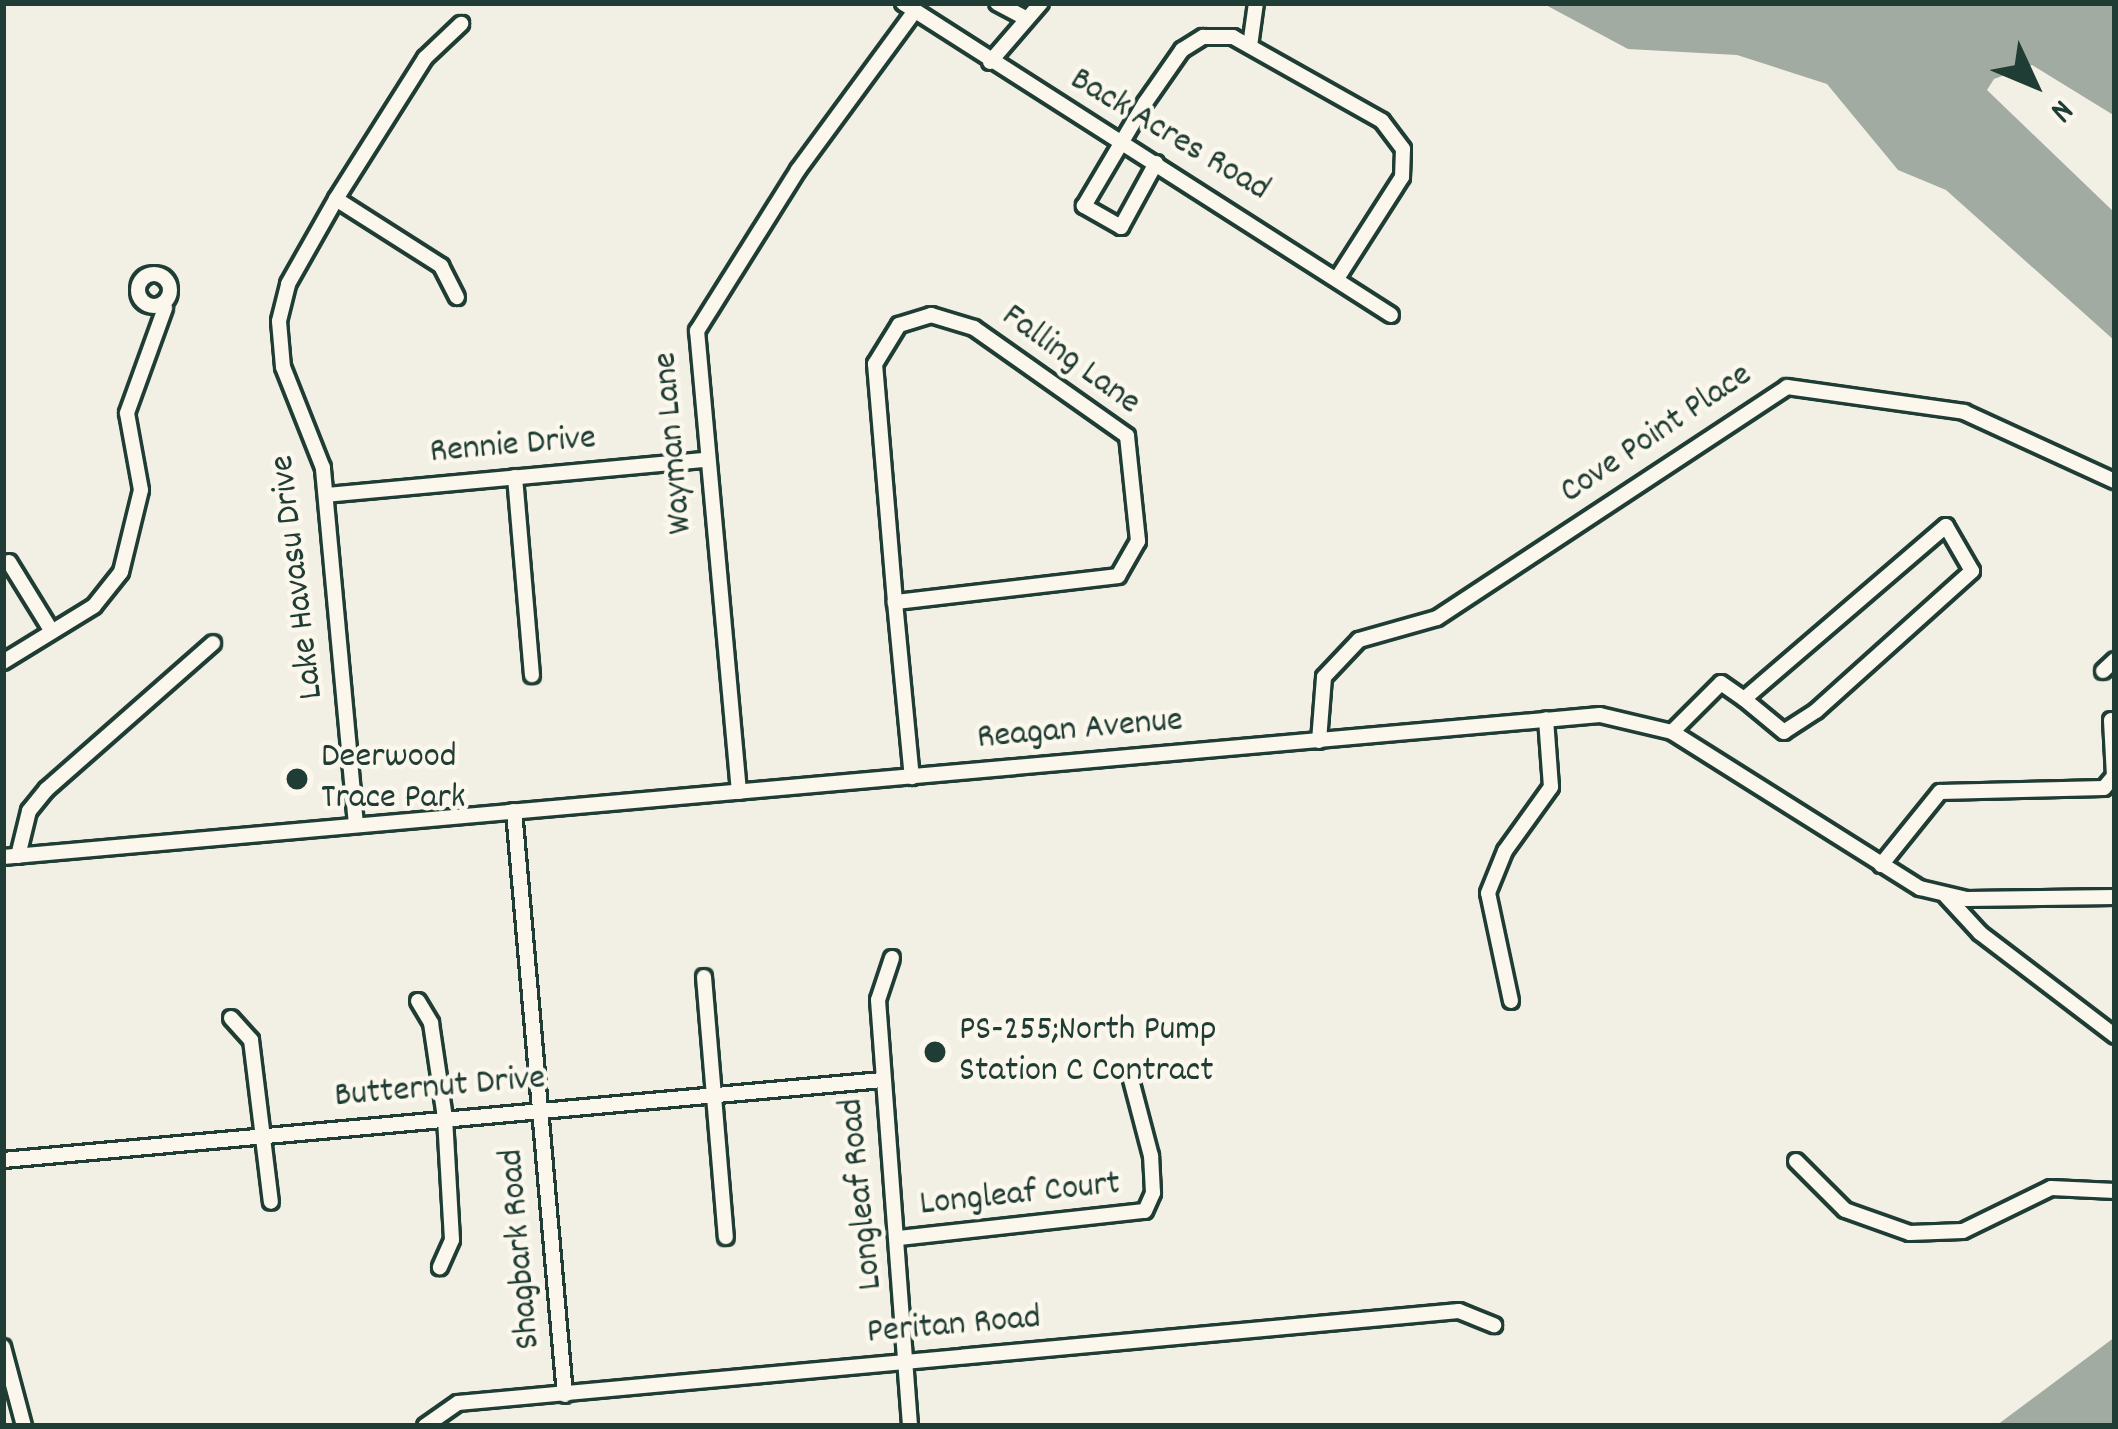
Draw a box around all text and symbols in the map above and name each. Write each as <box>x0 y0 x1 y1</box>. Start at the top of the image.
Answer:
north arrow <box>1974 24 2094 144</box>
street label: Back Acres Road <box>1061 59 1277 213</box>
text: N <box>2038 87 2083 132</box>
street label: Falling Lane <box>992 296 1148 426</box>
street label: Wayman Lane <box>646 350 704 536</box>
street label: Cove Point Place <box>1553 355 1761 515</box>
street label: Rennie Drive <box>428 418 598 476</box>
street label: Lake Havasu Drive <box>263 452 335 702</box>
street label: Reagan Avenue <box>975 700 1185 762</box>
place label: Deerwood Trace Park <box>321 736 466 821</box>
marker: Deerwood Trace Park <box>284 766 310 792</box>
place label: PS-255;North Pump Station C Contract <box>959 1009 1217 1094</box>
marker: PS-255;North Pump Station C Contract <box>922 1039 948 1065</box>
street label: Butternut Drive <box>333 1058 547 1120</box>
street label: Longleaf Road <box>831 1096 895 1292</box>
street label: Shagbark Road <box>492 1147 552 1351</box>
street label: Longleaf Court <box>918 1164 1122 1228</box>
street label: Peritan Road <box>865 1298 1043 1356</box>

